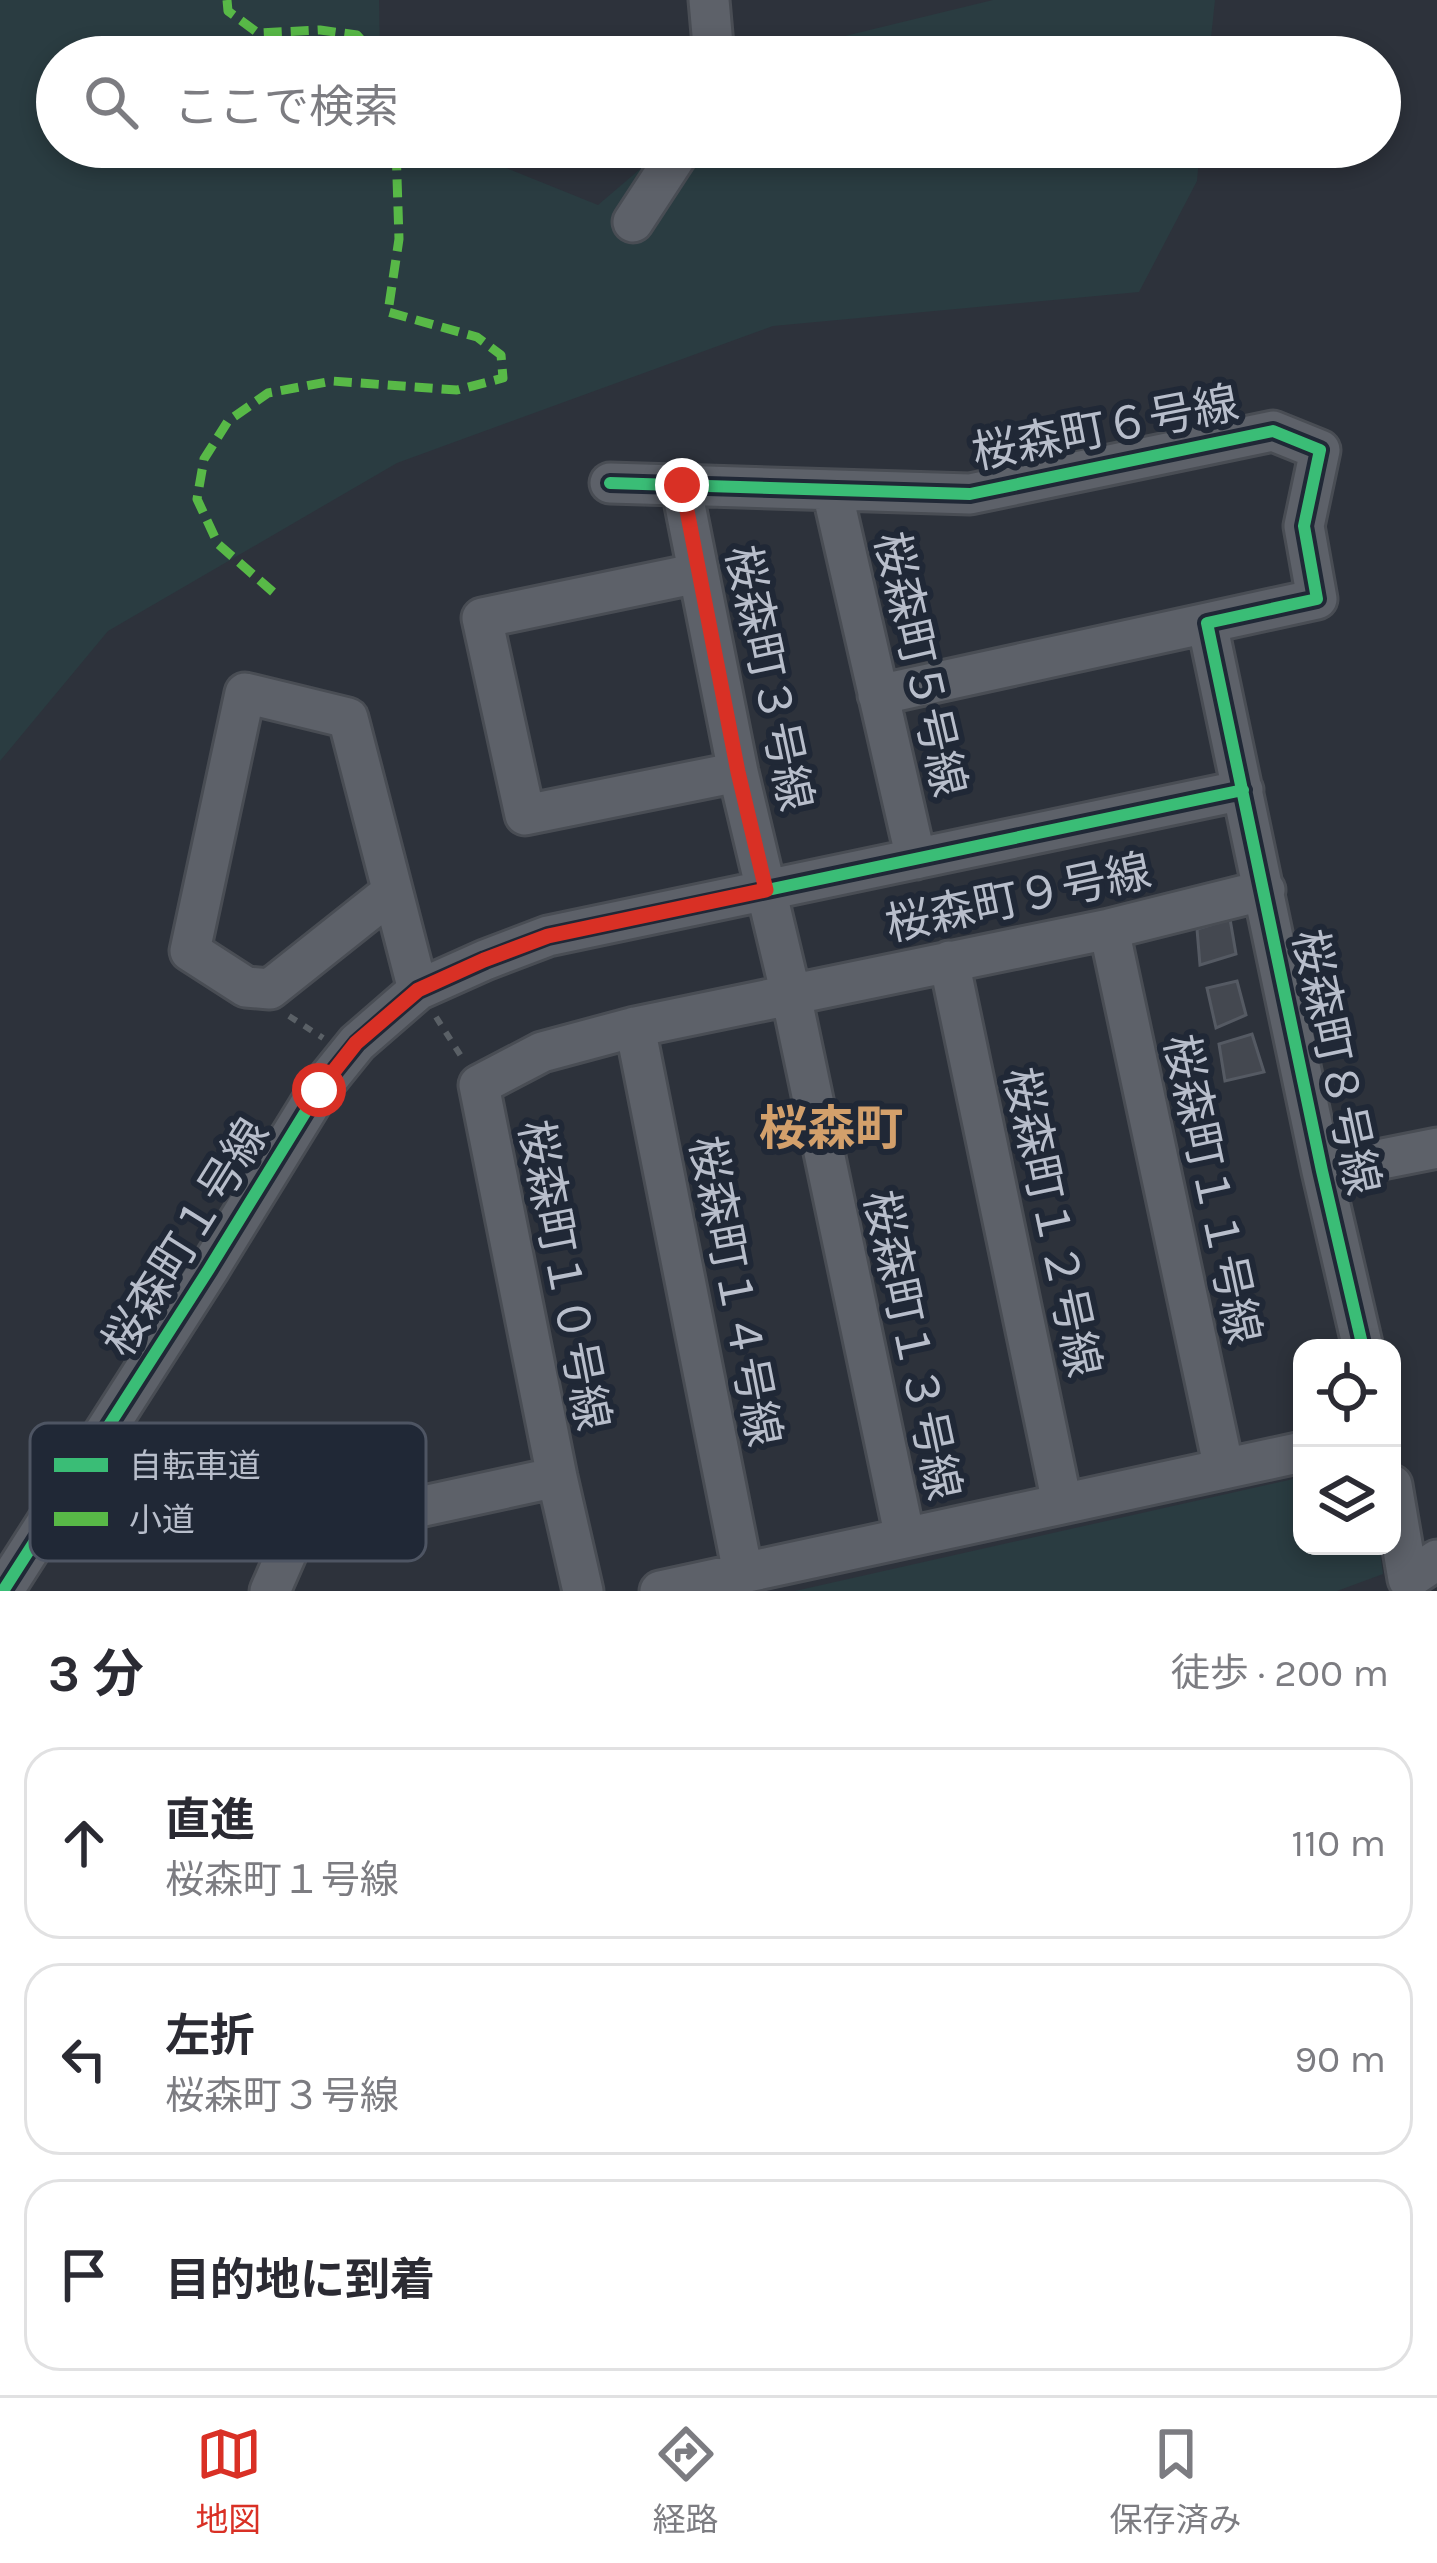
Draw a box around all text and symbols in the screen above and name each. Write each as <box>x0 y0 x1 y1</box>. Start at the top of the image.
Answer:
search box <box>36 36 1401 168</box>
icon: search <box>78 69 144 135</box>
text: ここで検索 <box>174 81 399 133</box>
street label: 桜森町６号線 <box>968 377 1243 479</box>
route end <box>655 458 709 512</box>
street label: 桜森町５号線 <box>864 527 976 802</box>
street label: 桜森町３号線 <box>716 541 823 816</box>
street label: 桜森町９号線 <box>881 844 1156 951</box>
street label: 桜森町８号線 <box>1283 925 1390 1200</box>
street label: 桜森町１１号線 <box>1154 1030 1270 1349</box>
route start <box>292 1063 346 1117</box>
street label: 桜森町１２号線 <box>994 1063 1110 1382</box>
district label: 桜森町 <box>759 1101 903 1157</box>
street label: 桜森町１号線 <box>92 1109 279 1366</box>
street label: 桜森町１０号線 <box>508 1116 620 1435</box>
street label: 桜森町１４号線 <box>679 1132 791 1451</box>
street label: 桜森町１３号線 <box>854 1186 970 1505</box>
map controls <box>1293 1339 1401 1555</box>
button: locate <box>1293 1339 1401 1447</box>
legend <box>30 1423 426 1561</box>
text: 自転車道 <box>129 1447 261 1485</box>
button: layers <box>1293 1447 1401 1555</box>
text: 小道 <box>129 1501 195 1539</box>
text: 3 分 <box>48 1644 144 1704</box>
text: 徒歩 · 200 m <box>1171 1650 1389 1696</box>
text: 直進 <box>165 1794 255 1846</box>
icon: ahead <box>51 1810 117 1876</box>
text: 110 m <box>1291 1820 1386 1866</box>
text: 桜森町１号線 <box>165 1857 399 1903</box>
text: 左折 <box>165 2010 255 2062</box>
icon: left <box>51 2026 117 2092</box>
text: 90 m <box>1294 2036 1386 2082</box>
text: 桜森町３号線 <box>165 2073 399 2119</box>
icon: arrive <box>51 2242 117 2308</box>
text: 目的地に到着 <box>165 2254 435 2306</box>
tab: 地図 <box>196 2421 262 2541</box>
tab: 経路 <box>653 2421 719 2541</box>
tab: 保存済み <box>1110 2421 1242 2541</box>

